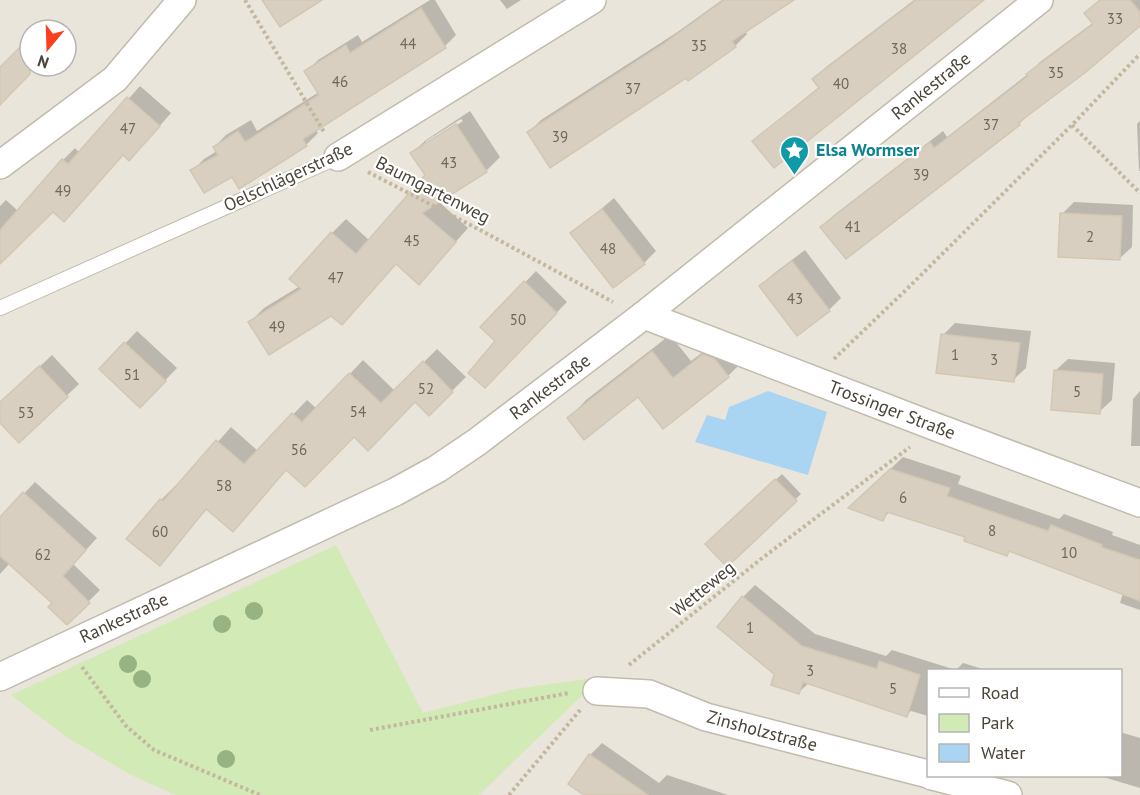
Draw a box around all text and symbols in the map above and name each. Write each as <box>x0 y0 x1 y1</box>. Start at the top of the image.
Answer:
house number: 33 <box>1107 9 1123 28</box>
north arrow <box>18 18 78 78</box>
house number: 44 <box>400 34 416 53</box>
house number: 35 <box>691 36 707 55</box>
house number: 38 <box>891 39 907 58</box>
street label: Rankestraße <box>886 47 975 125</box>
text: N <box>35 51 51 73</box>
house number: 35 <box>1048 63 1064 82</box>
house number: 46 <box>332 72 348 91</box>
house number: 40 <box>833 74 849 93</box>
house number: 37 <box>625 79 641 98</box>
house number: 37 <box>983 115 999 134</box>
house number: 47 <box>120 119 136 138</box>
house number: 39 <box>552 127 568 146</box>
place icon: Elsa Wormser <box>779 134 811 176</box>
street label: Oelschlägerstraße <box>220 137 356 217</box>
place label: Elsa Wormser <box>816 138 920 161</box>
street label: Baumgartenweg <box>372 151 494 228</box>
house number: 43 <box>441 153 457 172</box>
house number: 39 <box>913 165 929 184</box>
house number: 49 <box>55 181 71 200</box>
house number: 41 <box>845 217 861 236</box>
house number: 2 <box>1086 227 1094 246</box>
house number: 45 <box>404 231 420 250</box>
house number: 48 <box>600 239 616 258</box>
house number: 47 <box>328 268 344 287</box>
house number: 43 <box>787 289 803 308</box>
house number: 50 <box>510 310 526 329</box>
house number: 49 <box>269 317 285 336</box>
house number: 1 <box>951 345 959 364</box>
street label: Rankestraße <box>505 349 595 424</box>
house number: 3 <box>990 350 998 369</box>
house number: 51 <box>124 365 140 384</box>
street label: Trossinger Straße <box>826 375 959 444</box>
house number: 52 <box>418 379 434 398</box>
house number: 5 <box>1073 382 1081 401</box>
house number: 54 <box>350 402 366 421</box>
house number: 53 <box>18 403 34 422</box>
house number: 56 <box>291 440 307 459</box>
house number: 58 <box>216 476 232 495</box>
house number: 6 <box>899 488 907 507</box>
house number: 8 <box>988 521 996 540</box>
house number: 60 <box>152 522 168 541</box>
house number: 10 <box>1061 543 1077 562</box>
house number: 62 <box>35 545 51 564</box>
street label: Wetteweg <box>666 556 739 621</box>
street label: Rankestraße <box>76 587 172 648</box>
house number: 1 <box>746 618 754 637</box>
house number: 3 <box>806 661 814 680</box>
legend <box>927 669 1122 777</box>
house number: 5 <box>889 679 897 698</box>
text: Road <box>981 681 1019 704</box>
street label: Zinsholzstraße <box>704 705 820 756</box>
text: Park <box>981 711 1014 734</box>
text: Water <box>981 741 1025 764</box>

